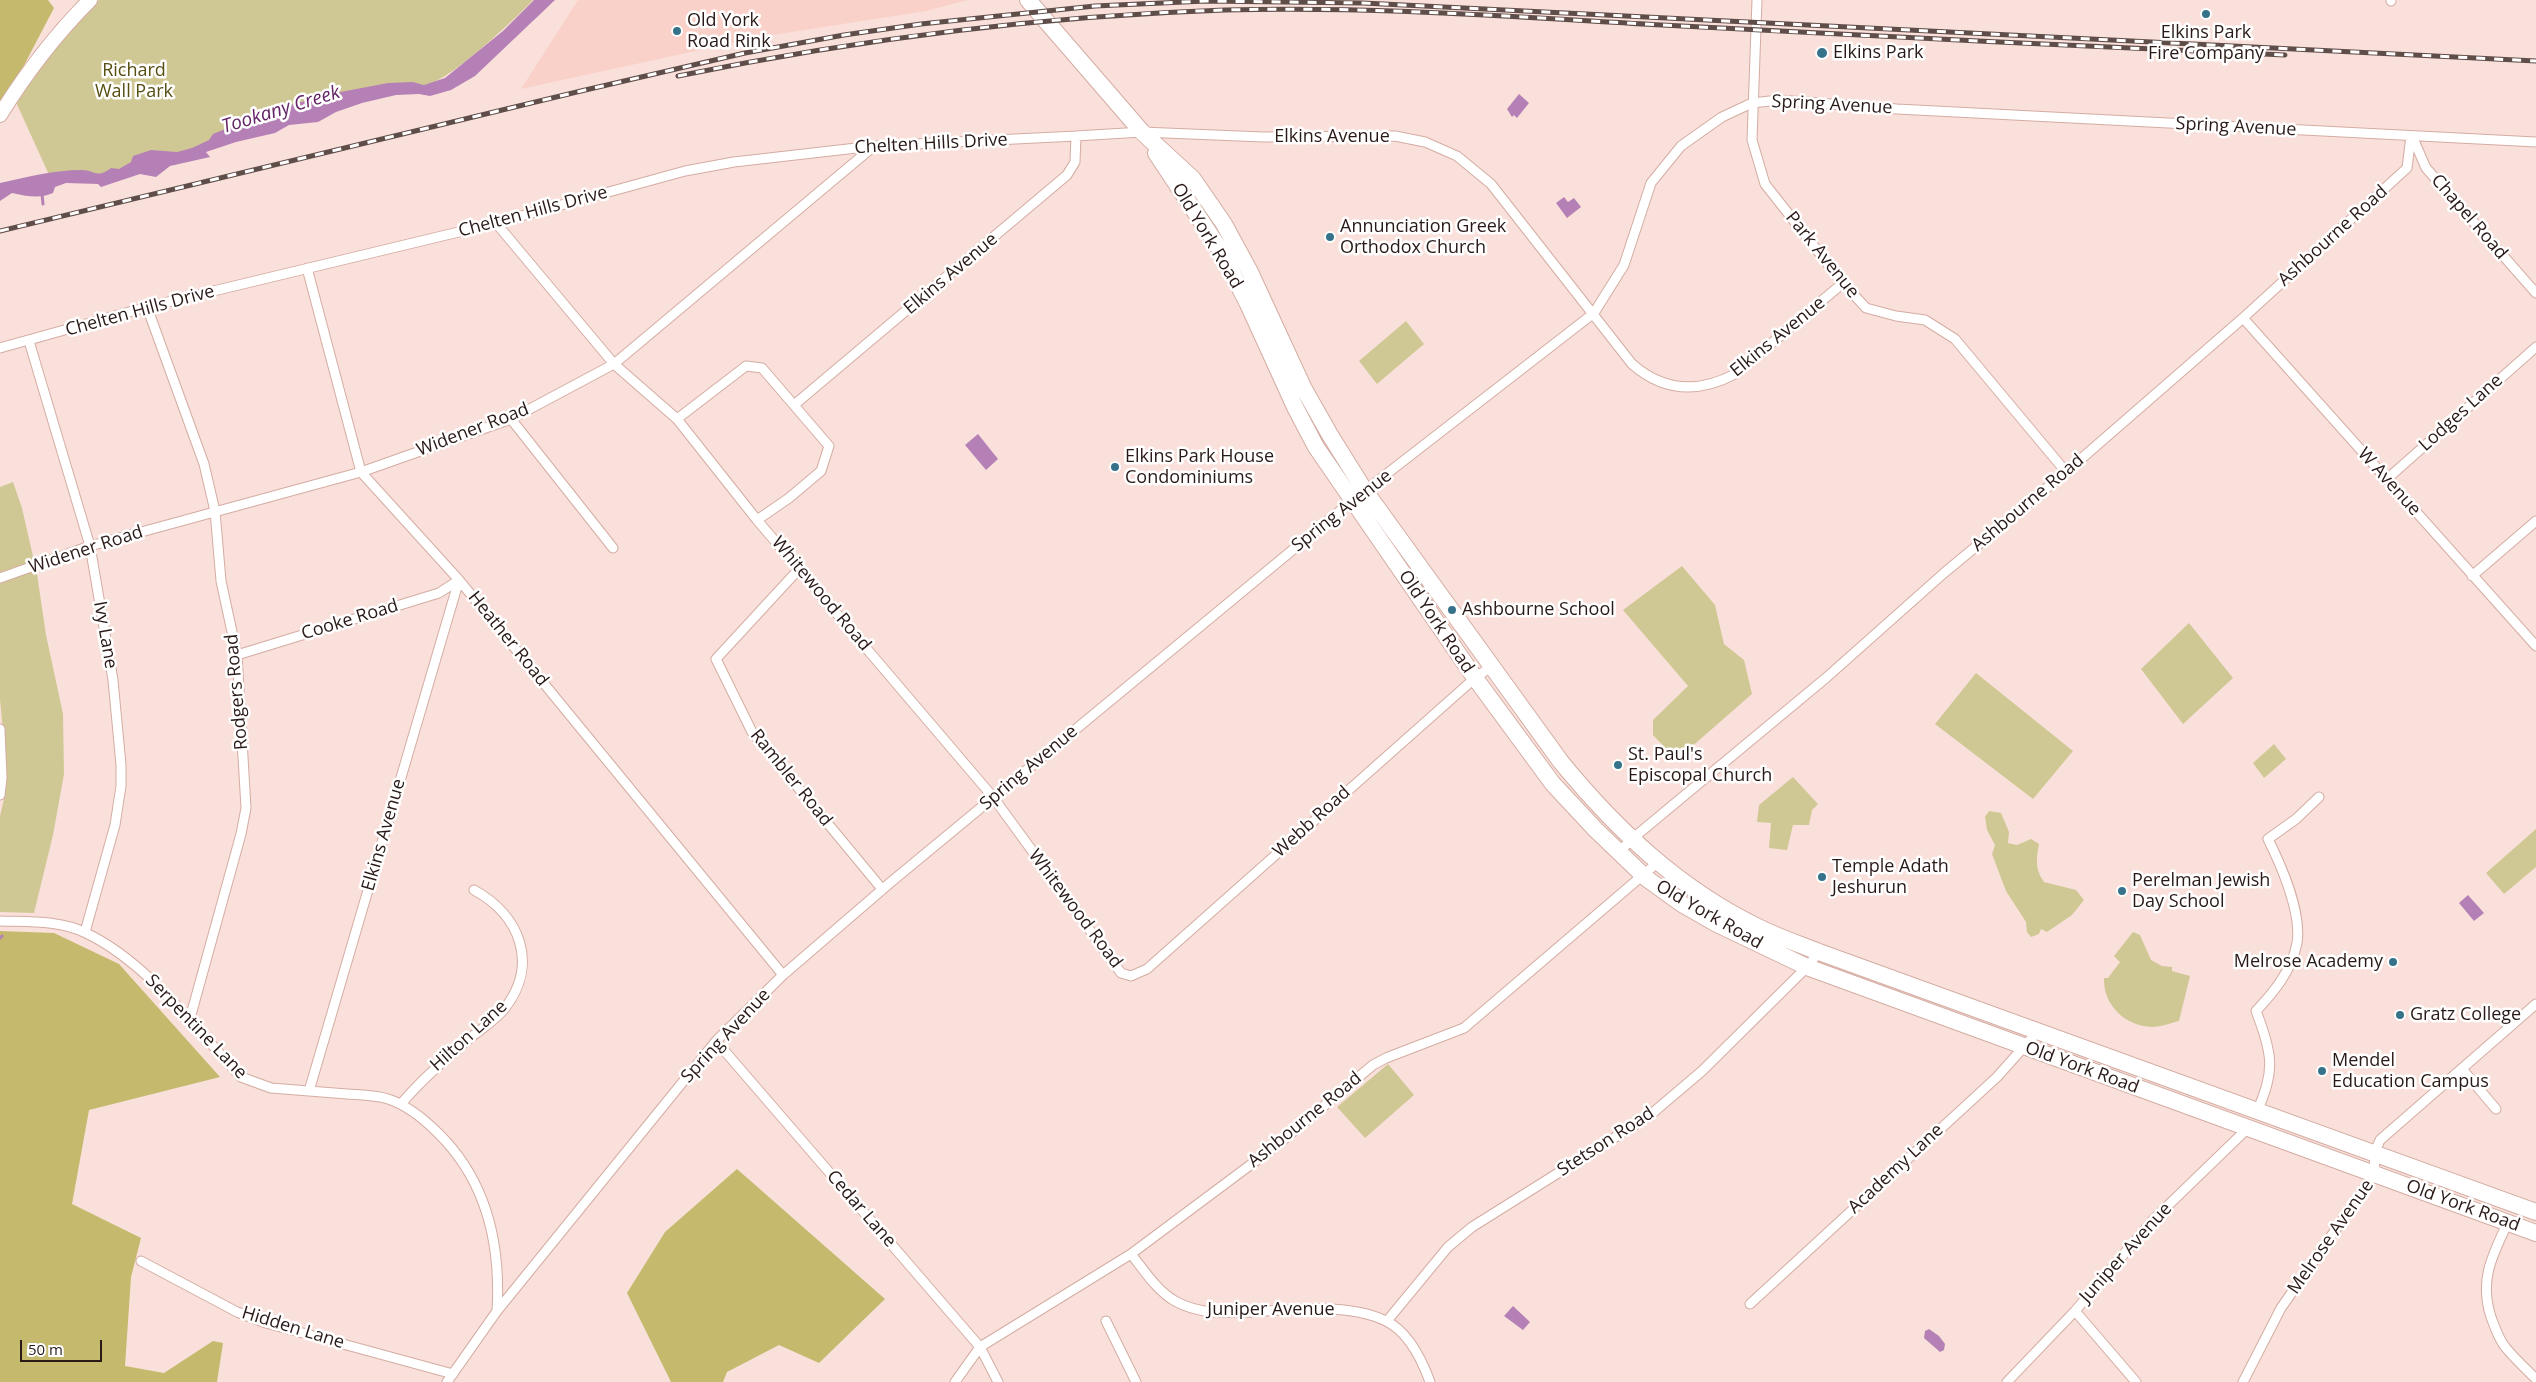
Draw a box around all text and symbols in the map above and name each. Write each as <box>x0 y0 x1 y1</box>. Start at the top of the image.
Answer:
marker: Elkins Park Fire Company <box>2200 8 2212 20</box>
place label: Old York Road Rink <box>687 10 771 52</box>
place label: Elkins Park Fire Company <box>2148 22 2264 64</box>
marker: Old York Road Rink <box>671 25 683 37</box>
place label: Elkins Park <box>1833 42 1923 64</box>
marker: Elkins Park <box>1815 46 1829 60</box>
park label: Richard Wall Park <box>95 60 173 102</box>
water label: Tookany Creek <box>219 81 343 139</box>
street label: Spring Avenue <box>1771 91 1893 119</box>
street label: Spring Avenue <box>2175 113 2297 141</box>
street label: Elkins Avenue <box>1274 126 1390 148</box>
street label: Chelten Hills Drive <box>854 129 1008 159</box>
street label: Chapel Road <box>2426 170 2512 264</box>
street label: Old York Road <box>1167 179 1247 293</box>
street label: Ashbourne Road <box>2274 181 2392 291</box>
street label: Chelten Hills Drive <box>456 182 610 242</box>
street label: Park Avenue <box>1781 207 1863 303</box>
place label: Annunciation Greek Orthodox Church <box>1340 216 1506 258</box>
street label: Elkins Avenue <box>900 229 1002 319</box>
marker: Annunciation Greek Orthodox Church <box>1324 231 1336 243</box>
street label: Chelten Hills Drive <box>63 281 217 341</box>
street label: Elkins Avenue <box>1726 292 1830 382</box>
street label: Lodges Lane <box>2415 370 2507 456</box>
street label: Widener Road <box>414 399 532 461</box>
street label: W Avenue <box>2353 444 2425 520</box>
place label: Elkins Park House Condominiums <box>1125 446 1274 488</box>
street label: Ashbourne Road <box>1967 450 2089 556</box>
marker: Elkins Park House Condominiums <box>1109 461 1121 473</box>
street label: Spring Avenue <box>1288 465 1396 557</box>
street label: Widener Road <box>26 521 146 579</box>
street label: Whitewood Road <box>767 532 875 656</box>
street label: Old York Road <box>1394 566 1478 678</box>
street label: Heather Road <box>463 587 553 691</box>
street label: Cooke Road <box>299 595 401 645</box>
place label: Ashbourne School <box>1462 599 1615 621</box>
street label: Ivy Lane <box>88 600 122 670</box>
marker: Ashbourne School <box>1446 604 1458 616</box>
street label: Rodgers Road <box>221 633 253 751</box>
street label: Spring Avenue <box>976 721 1082 815</box>
street label: Rambler Road <box>745 725 837 831</box>
place label: St. Paul's Episcopal Church <box>1628 744 1772 786</box>
marker: St. Paul's Episcopal Church <box>1612 759 1624 771</box>
street label: Elkins Avenue <box>358 777 410 893</box>
street label: Webb Road <box>1269 782 1355 862</box>
street label: Whitewood Road <box>1023 845 1127 973</box>
place label: Temple Adath Jeshurun <box>1832 856 1949 899</box>
place label: Perelman Jewish Day School <box>2132 870 2270 912</box>
marker: Temple Adath Jeshurun <box>1816 871 1828 883</box>
street label: Old York Road <box>1652 876 1766 954</box>
marker: Perelman Jewish Day School <box>2116 885 2128 897</box>
place label: Melrose Academy <box>2234 951 2383 973</box>
marker: Melrose Academy <box>2387 956 2399 968</box>
street label: Serpentine Lane <box>141 970 251 1084</box>
street label: Spring Avenue <box>677 984 775 1088</box>
street label: Hilton Lane <box>426 996 512 1076</box>
place label: Gratz College <box>2410 1004 2521 1026</box>
marker: Gratz College <box>2394 1009 2406 1021</box>
street label: Old York Road <box>2022 1037 2142 1099</box>
place label: Mendel Education Campus <box>2332 1050 2489 1092</box>
marker: Mendel Education Campus <box>2316 1065 2328 1077</box>
street label: Ashbourne Road <box>1244 1068 1366 1172</box>
street label: Stetson Road <box>1554 1103 1658 1181</box>
street label: Academy Lane <box>1844 1119 1948 1219</box>
street label: Cedar Lane <box>822 1166 900 1252</box>
street label: Melrose Avenue <box>2283 1175 2379 1299</box>
street label: Old York Road <box>2403 1175 2523 1237</box>
street label: Juniper Avenue <box>2075 1198 2177 1308</box>
street label: Juniper Avenue <box>1207 1299 1335 1321</box>
street label: Hidden Lane <box>239 1302 347 1354</box>
scale bar <box>22 1330 105 1362</box>
text: 50 m <box>28 1339 63 1359</box>

